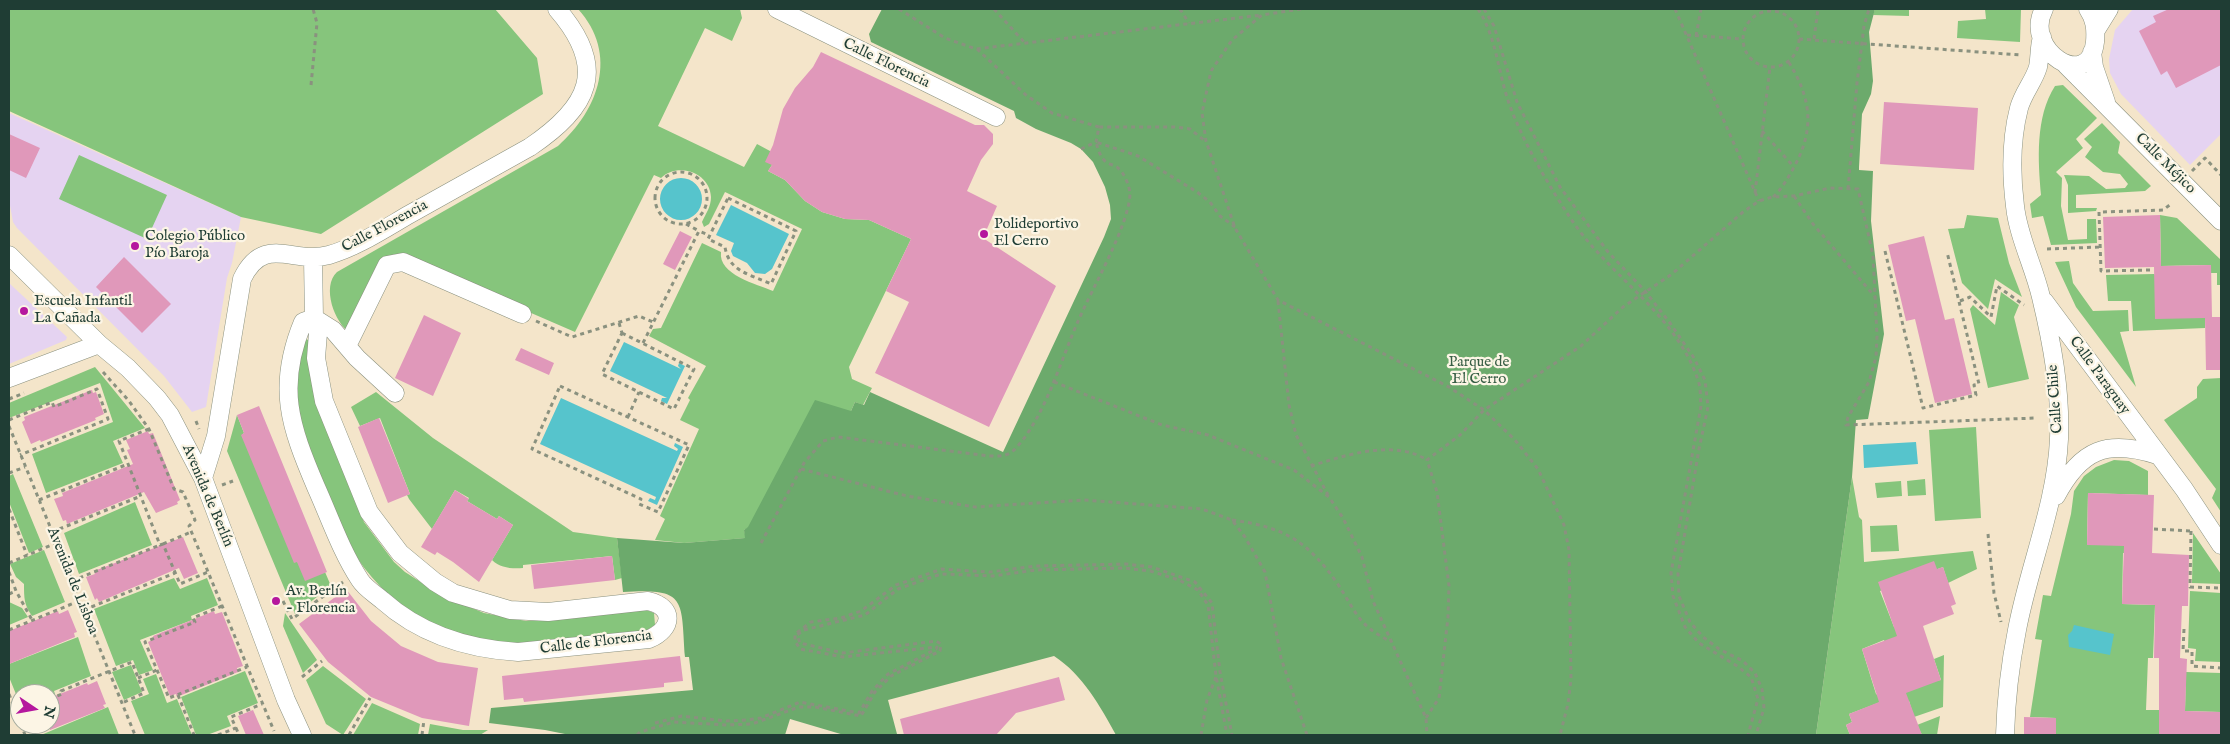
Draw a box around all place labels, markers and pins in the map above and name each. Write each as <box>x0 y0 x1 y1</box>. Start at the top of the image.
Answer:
place label: Polideportivo El Cerro <box>994 216 1079 251</box>
place label: Colegio Público Pío Baroja <box>145 228 245 263</box>
marker: Polideportivo El Cerro <box>978 228 990 240</box>
marker: Colegio Público Pío Baroja <box>129 240 141 252</box>
place label: Escuela Infantil La Cañada <box>34 293 132 328</box>
marker: Escuela Infantil La Cañada <box>18 305 30 317</box>
place label: Av. Berlín - Florencia <box>286 583 355 618</box>
marker: Av. Berlín - Florencia <box>270 595 282 607</box>

